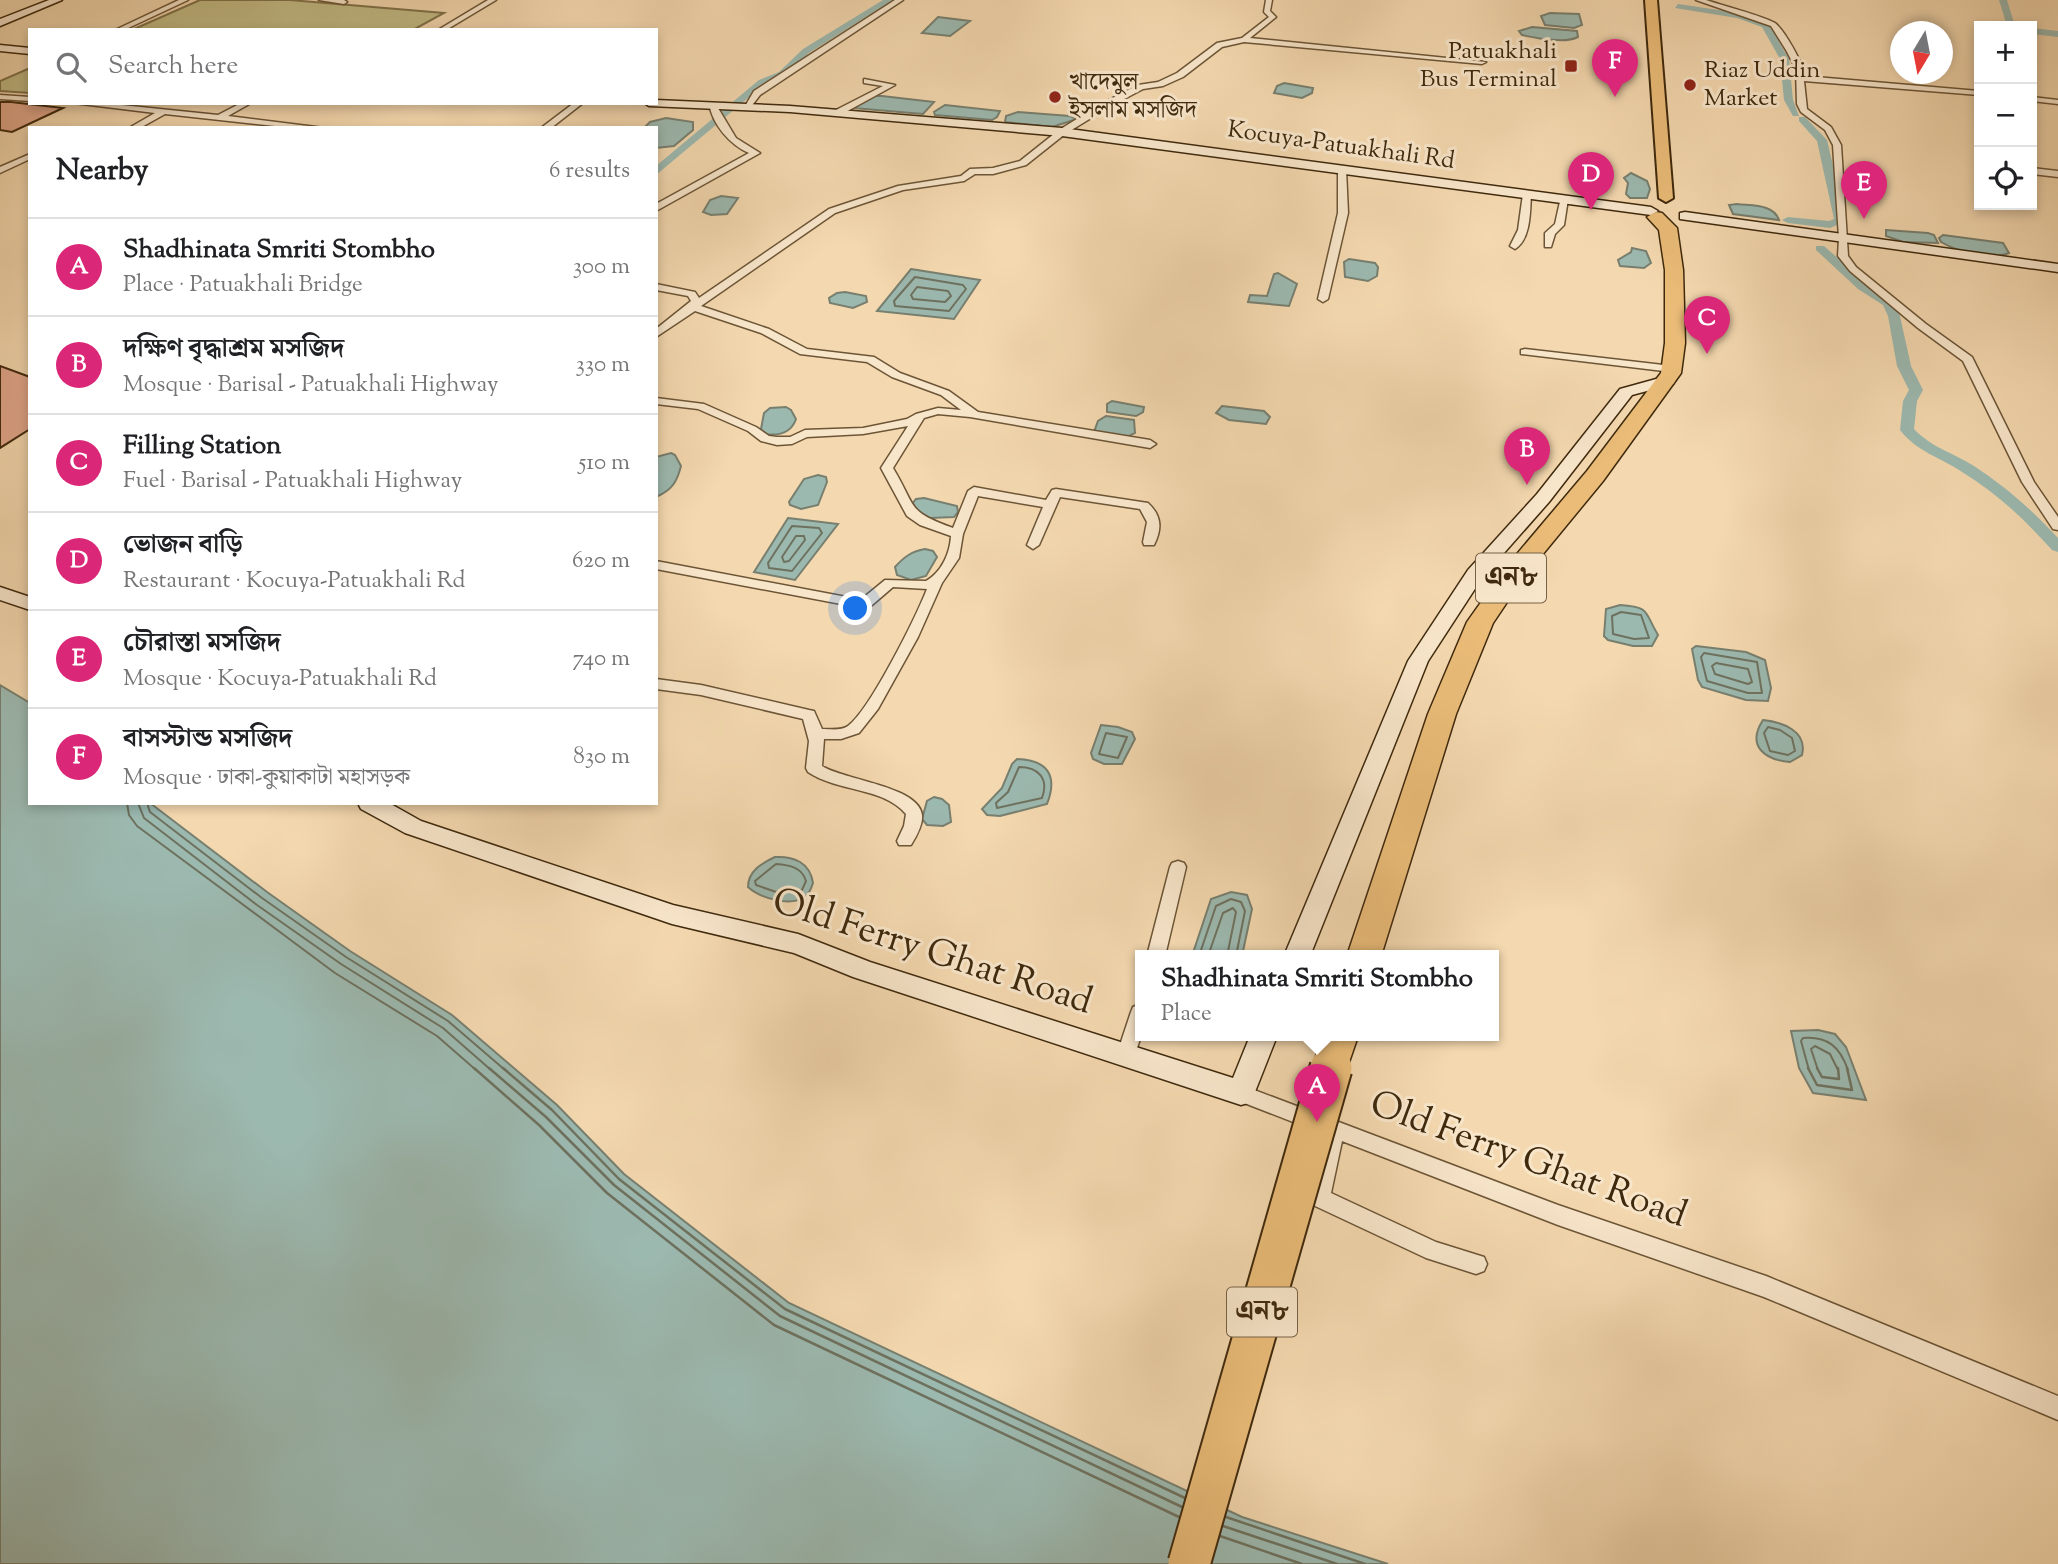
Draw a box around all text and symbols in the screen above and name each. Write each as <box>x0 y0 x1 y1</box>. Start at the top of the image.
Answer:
north arrow <box>1890 21 1953 84</box>
map controls <box>1974 21 2037 210</box>
button: + <box>1974 21 2037 84</box>
search box <box>28 28 658 105</box>
place label: Patuakhali Bus Terminal <box>1420 35 1557 97</box>
pin: F <box>1592 39 1638 97</box>
icon: search <box>52 48 90 86</box>
text: Search here <box>108 48 238 85</box>
place label: Riaz Uddin Market <box>1704 54 1820 116</box>
marker: Patuakhali Bus Terminal <box>1563 58 1579 74</box>
place label: খাদেমুল ইসলাম মসজিদ <box>1068 66 1198 128</box>
marker: Riaz Uddin Market <box>1682 77 1698 93</box>
button: − <box>1974 84 2037 147</box>
marker: খাদেমুল ইসলাম মসজিদ <box>1047 89 1063 105</box>
street label: Kocuya-Patuakhali Rd <box>1225 113 1457 179</box>
button: locate <box>1974 147 2037 210</box>
text: Nearby <box>56 150 148 193</box>
pin: D <box>1568 152 1614 210</box>
text: 6 results <box>549 155 630 188</box>
pin: E <box>1841 161 1887 219</box>
text: Shadhinata Smriti Stombho <box>123 232 435 269</box>
text: A <box>70 251 88 284</box>
text: 300 m <box>573 251 630 284</box>
text: Place · Patuakhali Bridge <box>123 269 363 302</box>
pin: C <box>1684 296 1730 354</box>
text: দক্ষিণ বৃদ্ধাশ্রম মসজিদ <box>123 331 344 368</box>
text: B <box>72 349 86 382</box>
text: 330 m <box>576 349 630 382</box>
text: Mosque · Barisal - Patuakhali Highway <box>123 369 498 402</box>
pin: B <box>1504 427 1550 485</box>
text: Filling Station <box>123 428 281 465</box>
text: C <box>70 447 88 480</box>
text: 510 m <box>578 447 630 480</box>
text: Fuel · Barisal - Patuakhali Highway <box>123 465 462 498</box>
text: ভোজন বাড়ি <box>123 527 242 564</box>
text: D <box>70 545 88 578</box>
text: 620 m <box>572 545 630 578</box>
road number: এন৮ <box>1476 554 1546 602</box>
text: Restaurant · Kocuya-Patuakhali Rd <box>123 565 466 598</box>
your location <box>838 591 872 625</box>
text: চৌরাস্তা মসজিদ <box>123 625 281 662</box>
text: E <box>72 643 86 676</box>
text: 740 m <box>573 643 630 676</box>
text: Mosque · Kocuya-Patuakhali Rd <box>123 663 437 696</box>
text: বাসস্টান্ড মসজিদ <box>123 721 292 758</box>
text: F <box>73 741 85 774</box>
text: 830 m <box>573 741 630 774</box>
text: Mosque · ঢাকা-কুয়াকাটা মহাসড়ক <box>123 762 410 795</box>
street label: Old Ferry Ghat Road <box>765 876 1099 1030</box>
popup <box>1135 950 1499 1041</box>
text: Shadhinata Smriti Stombho <box>1161 961 1473 998</box>
text: Place <box>1161 998 1212 1031</box>
pin: A <box>1294 1064 1340 1122</box>
street label: Old Ferry Ghat Road <box>1362 1079 1694 1244</box>
road number: এন৮ <box>1227 1288 1297 1336</box>

